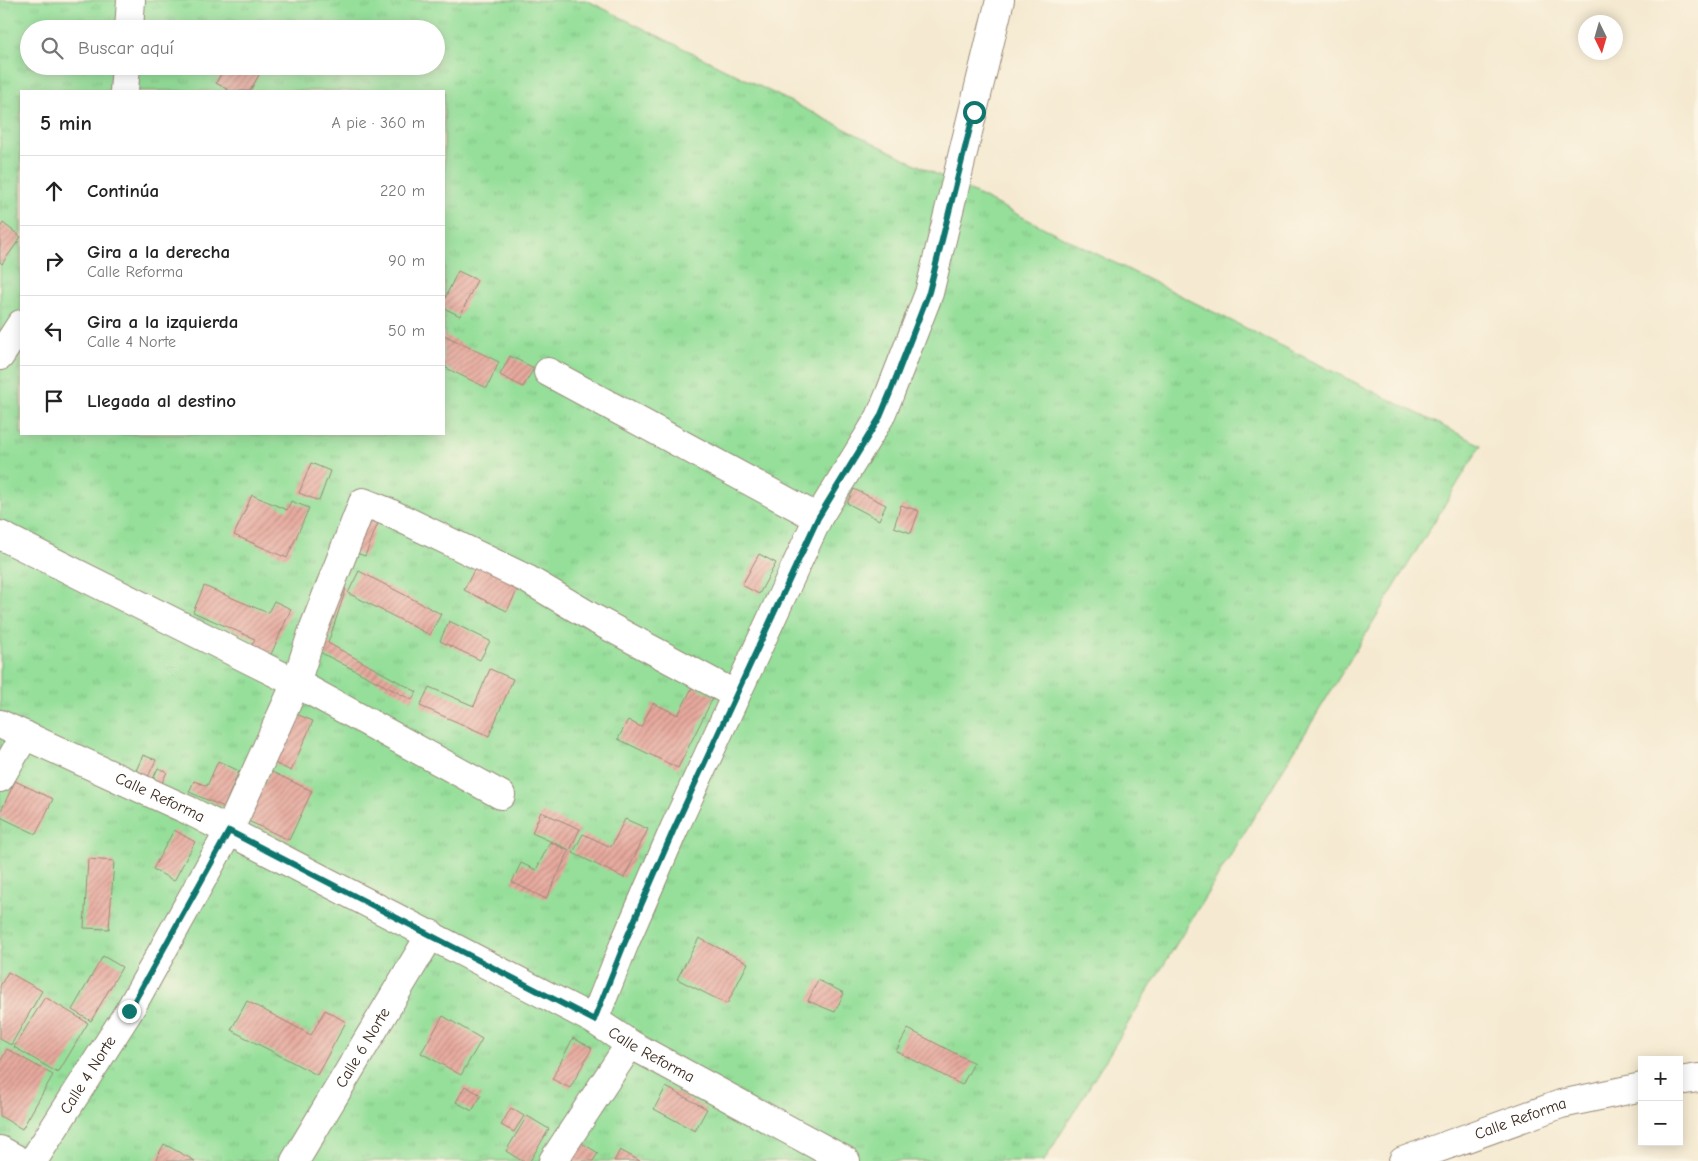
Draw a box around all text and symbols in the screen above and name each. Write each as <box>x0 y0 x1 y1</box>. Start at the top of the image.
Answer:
north arrow <box>1578 15 1623 60</box>
search box <box>20 20 445 75</box>
icon: search <box>38 34 66 62</box>
text: Buscar aquí <box>78 37 174 59</box>
route start <box>963 101 986 124</box>
text: 5 min <box>40 111 92 135</box>
text: A pie · 360 m <box>332 114 425 132</box>
icon: ahead <box>40 177 68 205</box>
text: Continúa <box>87 180 159 202</box>
text: 220 m <box>380 182 425 200</box>
text: Gira a la derecha <box>87 241 230 263</box>
icon: right <box>40 247 68 275</box>
text: 90 m <box>388 252 425 270</box>
text: Calle Reforma <box>87 263 183 281</box>
text: Gira a la izquierda <box>87 311 238 333</box>
icon: left <box>40 317 68 345</box>
text: 50 m <box>388 322 425 340</box>
text: Calle 4 Norte <box>87 333 176 351</box>
icon: arrive <box>40 387 68 415</box>
text: Llegada al destino <box>87 390 236 412</box>
street label: Calle Reforma <box>112 769 208 826</box>
route end <box>118 1000 141 1023</box>
street label: Calle 6 Norte <box>332 1005 394 1091</box>
street label: Calle Reforma <box>605 1023 698 1086</box>
street label: Calle 4 Norte <box>56 1033 120 1117</box>
map controls <box>1638 1056 1683 1146</box>
button: + <box>1638 1056 1683 1101</box>
street label: Calle Reforma <box>1472 1094 1568 1143</box>
button: − <box>1638 1101 1683 1146</box>

